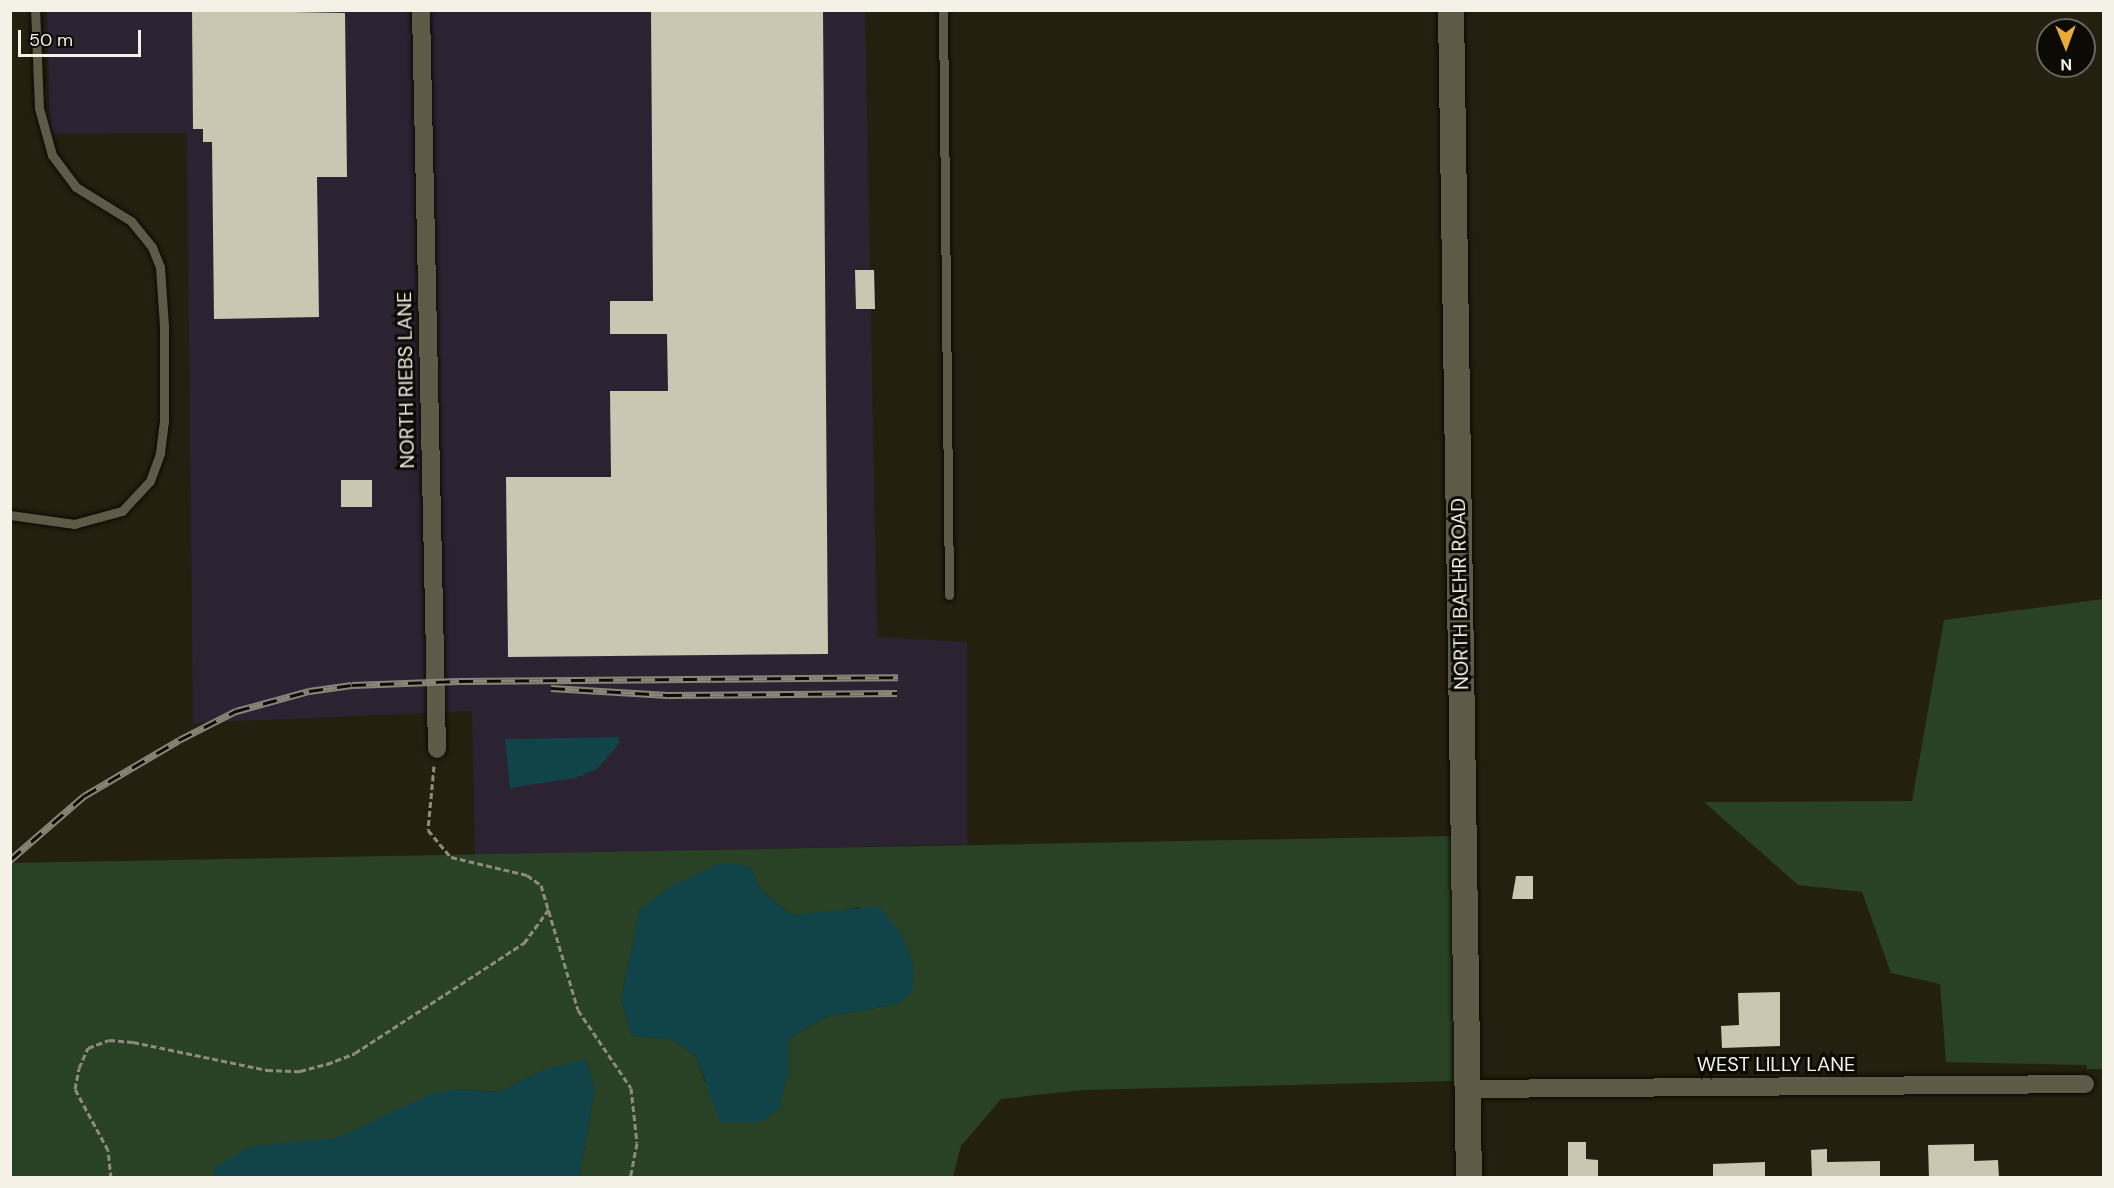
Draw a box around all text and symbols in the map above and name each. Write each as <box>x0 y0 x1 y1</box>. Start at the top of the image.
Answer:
scale bar <box>21 18 144 56</box>
north arrow <box>2036 18 2096 78</box>
text: 50 m <box>29 28 73 52</box>
text: N <box>2060 54 2072 75</box>
street label: NORTH RIEBS LANE <box>392 291 420 469</box>
street label: NORTH BAEHR ROAD <box>1446 498 1474 690</box>
street label: WEST LILLY LANE <box>1697 1052 1855 1076</box>

